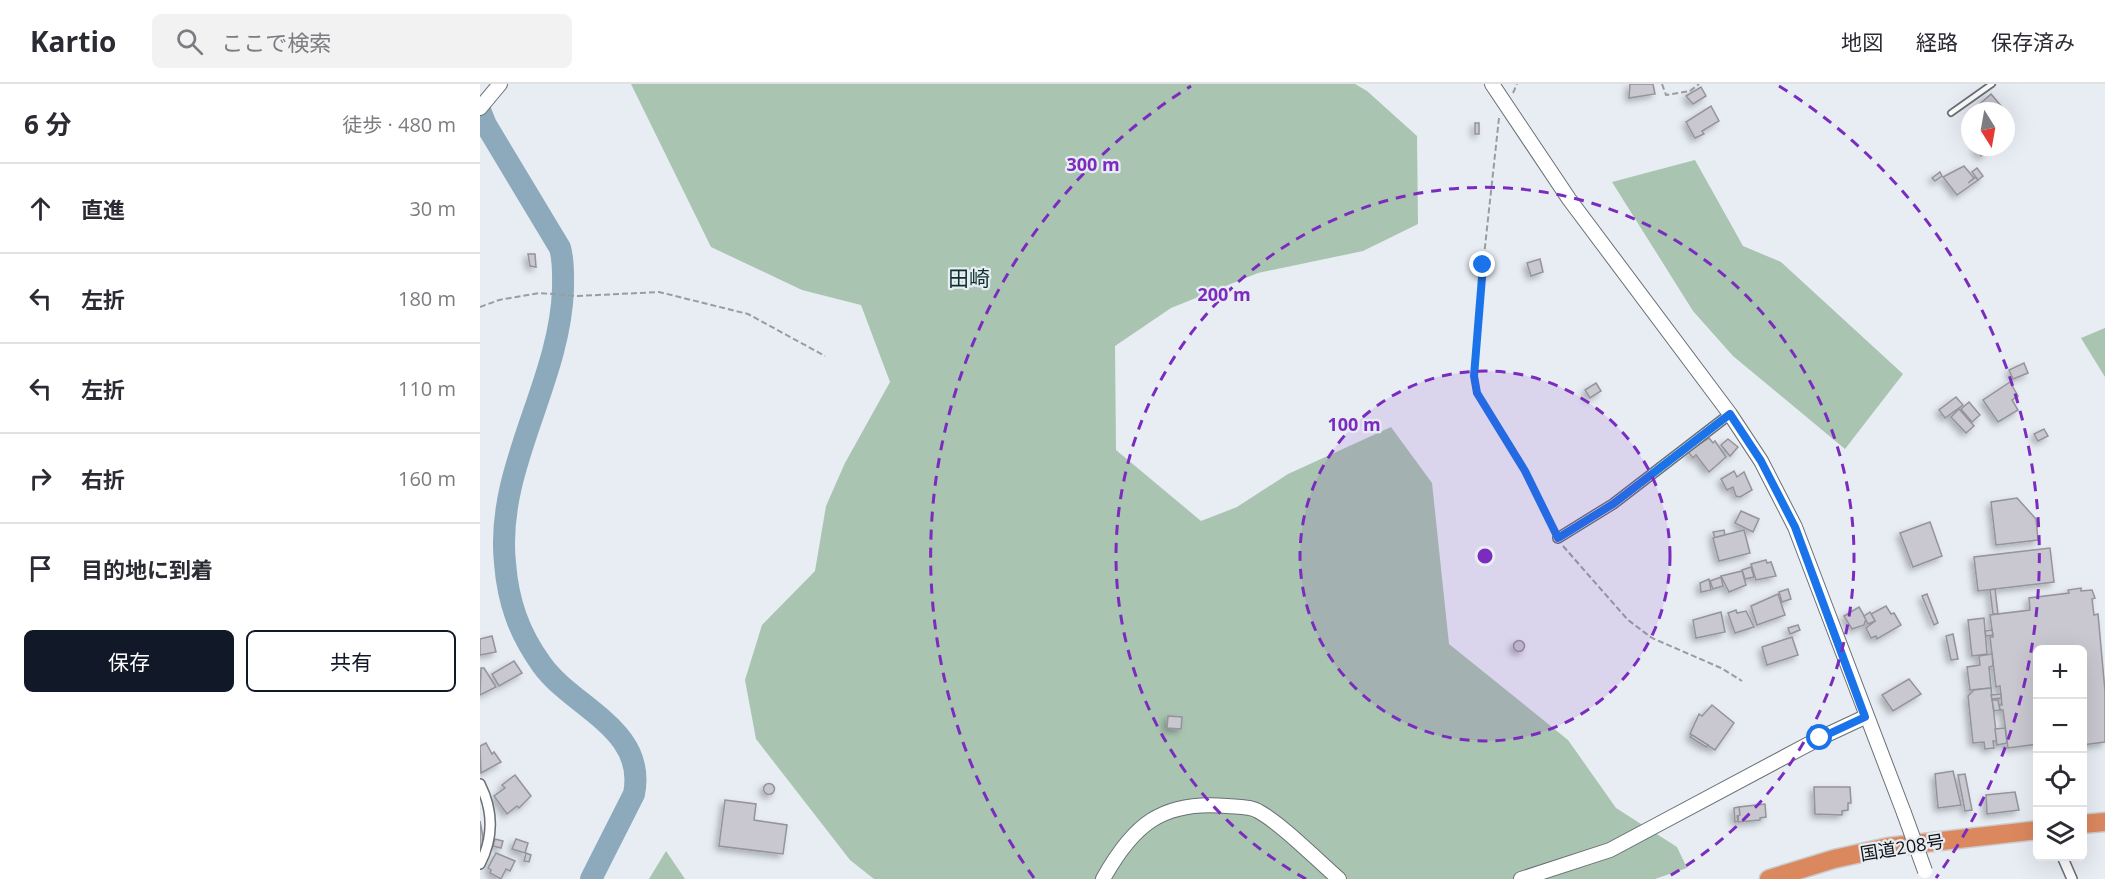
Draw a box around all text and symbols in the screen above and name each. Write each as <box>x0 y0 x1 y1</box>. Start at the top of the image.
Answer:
search box <box>152 14 572 68</box>
text: Kartio <box>30 22 116 60</box>
icon: search <box>173 25 206 58</box>
text: ここで検索 <box>221 27 331 57</box>
text: 地図 <box>1841 28 1883 56</box>
text: 経路 <box>1916 28 1958 56</box>
text: 保存済み <box>1991 28 2075 56</box>
north arrow <box>1961 102 2015 156</box>
text: 6 分 <box>24 106 72 142</box>
text: 徒歩 · 480 m <box>342 111 456 138</box>
text: 300 m <box>1066 152 1120 176</box>
icon: ahead <box>24 192 57 225</box>
text: 直進 <box>81 194 125 224</box>
text: 30 m <box>409 195 456 222</box>
route end <box>1469 251 1495 277</box>
district label: 田崎 <box>948 264 990 292</box>
icon: left <box>24 282 57 315</box>
text: 200 m <box>1197 282 1251 306</box>
text: 左折 <box>81 284 125 314</box>
text: 180 m <box>398 285 456 312</box>
icon: left <box>24 372 57 405</box>
text: 左折 <box>81 374 125 404</box>
text: 110 m <box>398 375 456 402</box>
text: 100 m <box>1327 412 1381 436</box>
icon: right <box>24 462 57 495</box>
text: 右折 <box>81 464 125 494</box>
text: 160 m <box>398 465 456 492</box>
centre of rings <box>1475 546 1495 566</box>
icon: arrive <box>24 552 57 585</box>
text: 目的地に到着 <box>81 554 213 584</box>
button: 保存 <box>24 630 234 692</box>
button: 共有 <box>246 630 456 692</box>
map controls <box>2033 645 2087 861</box>
button: + <box>2033 645 2087 699</box>
button: − <box>2033 699 2087 753</box>
route start <box>1806 724 1832 750</box>
button: locate <box>2033 753 2087 807</box>
button: layers <box>2033 807 2087 861</box>
street label: 国道208号 <box>1858 829 1946 865</box>

